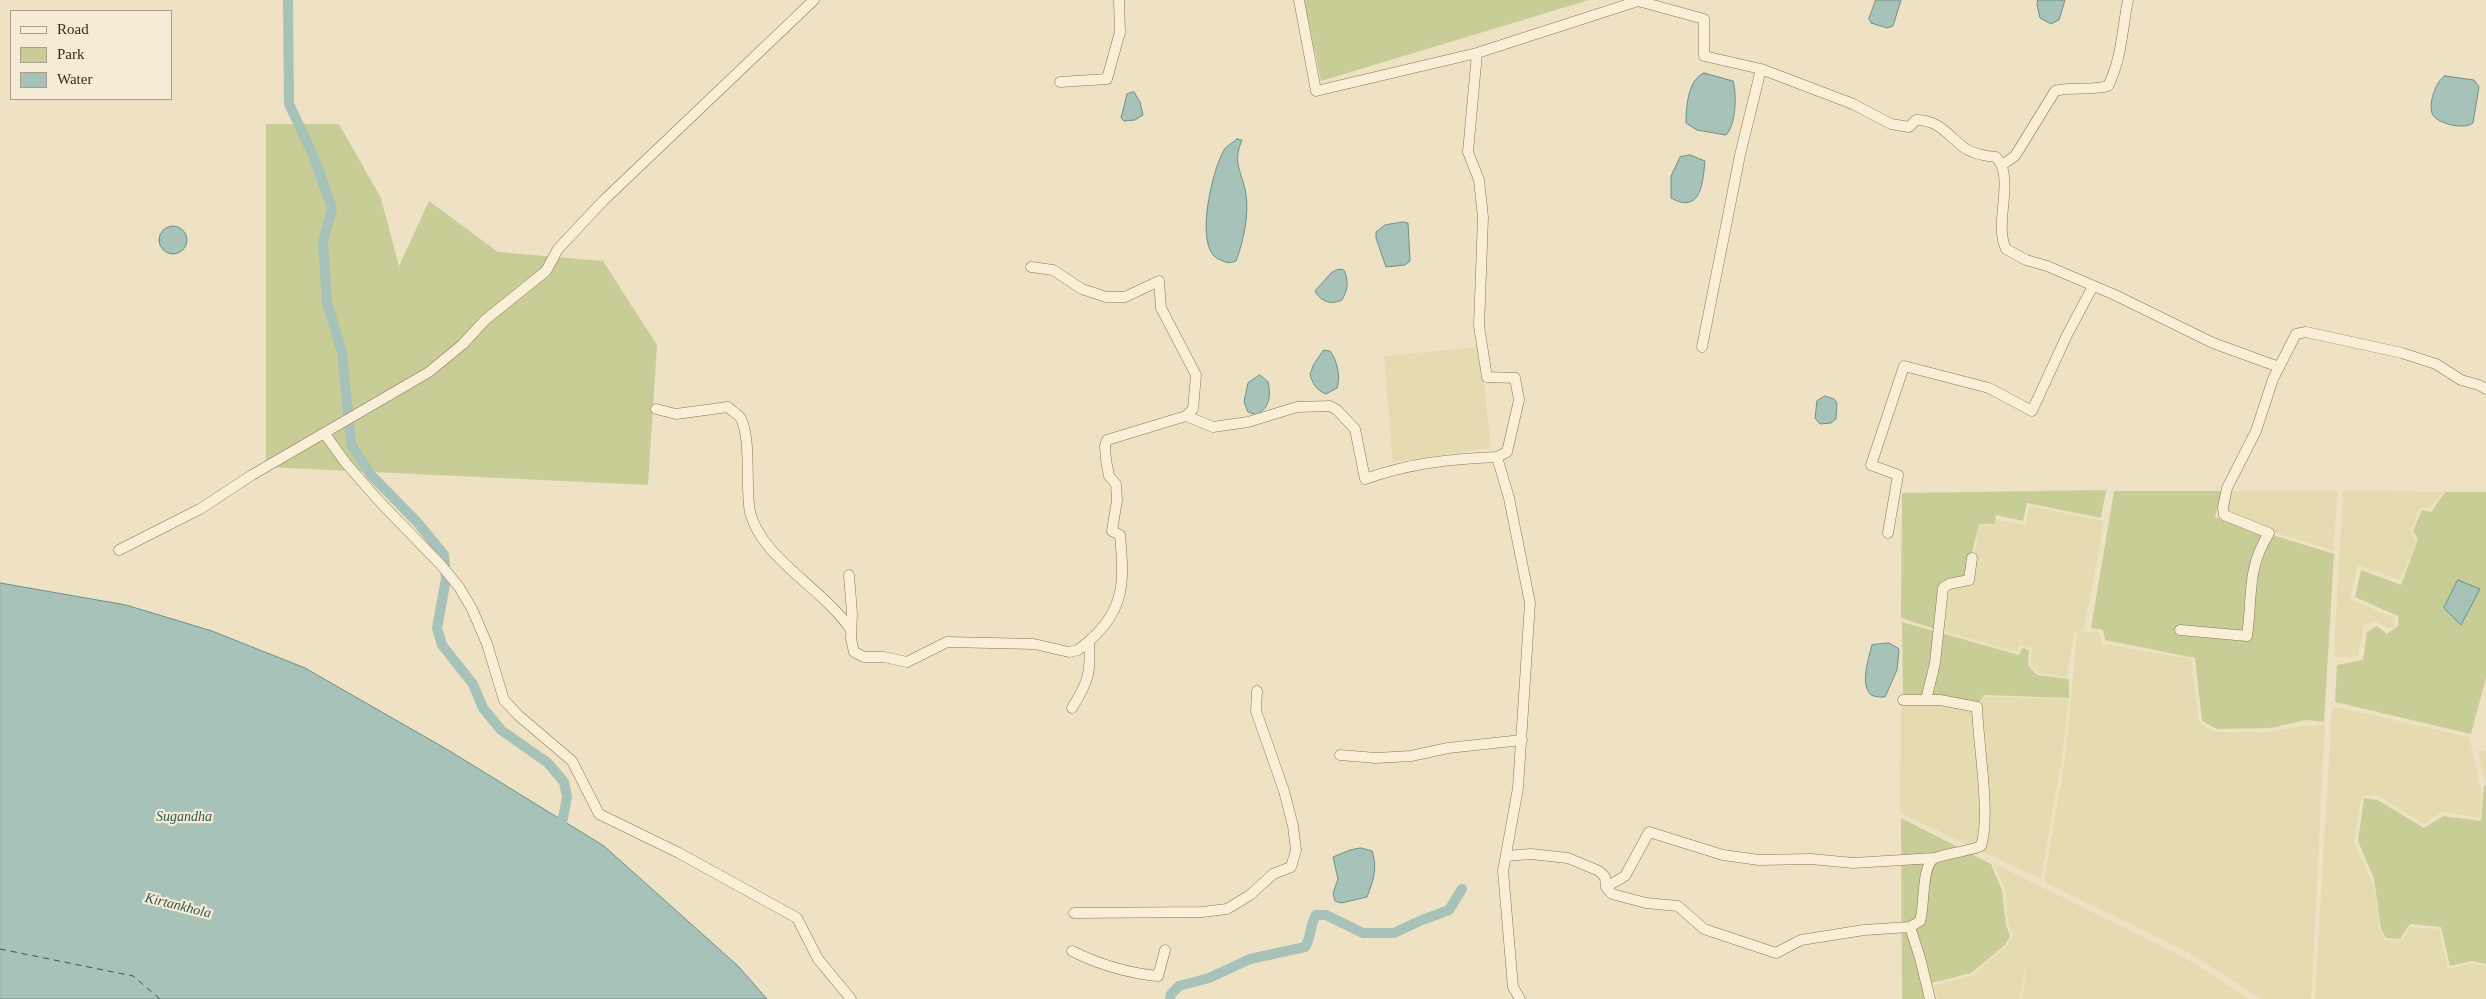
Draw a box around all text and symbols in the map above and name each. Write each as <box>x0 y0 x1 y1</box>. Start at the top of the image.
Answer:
legend <box>10 10 172 100</box>
text: Road <box>57 21 89 37</box>
text: Park <box>57 46 85 62</box>
text: Water <box>57 71 92 87</box>
water label: Sugandha <box>156 809 212 825</box>
water label: Kirtankhola <box>143 890 213 922</box>

